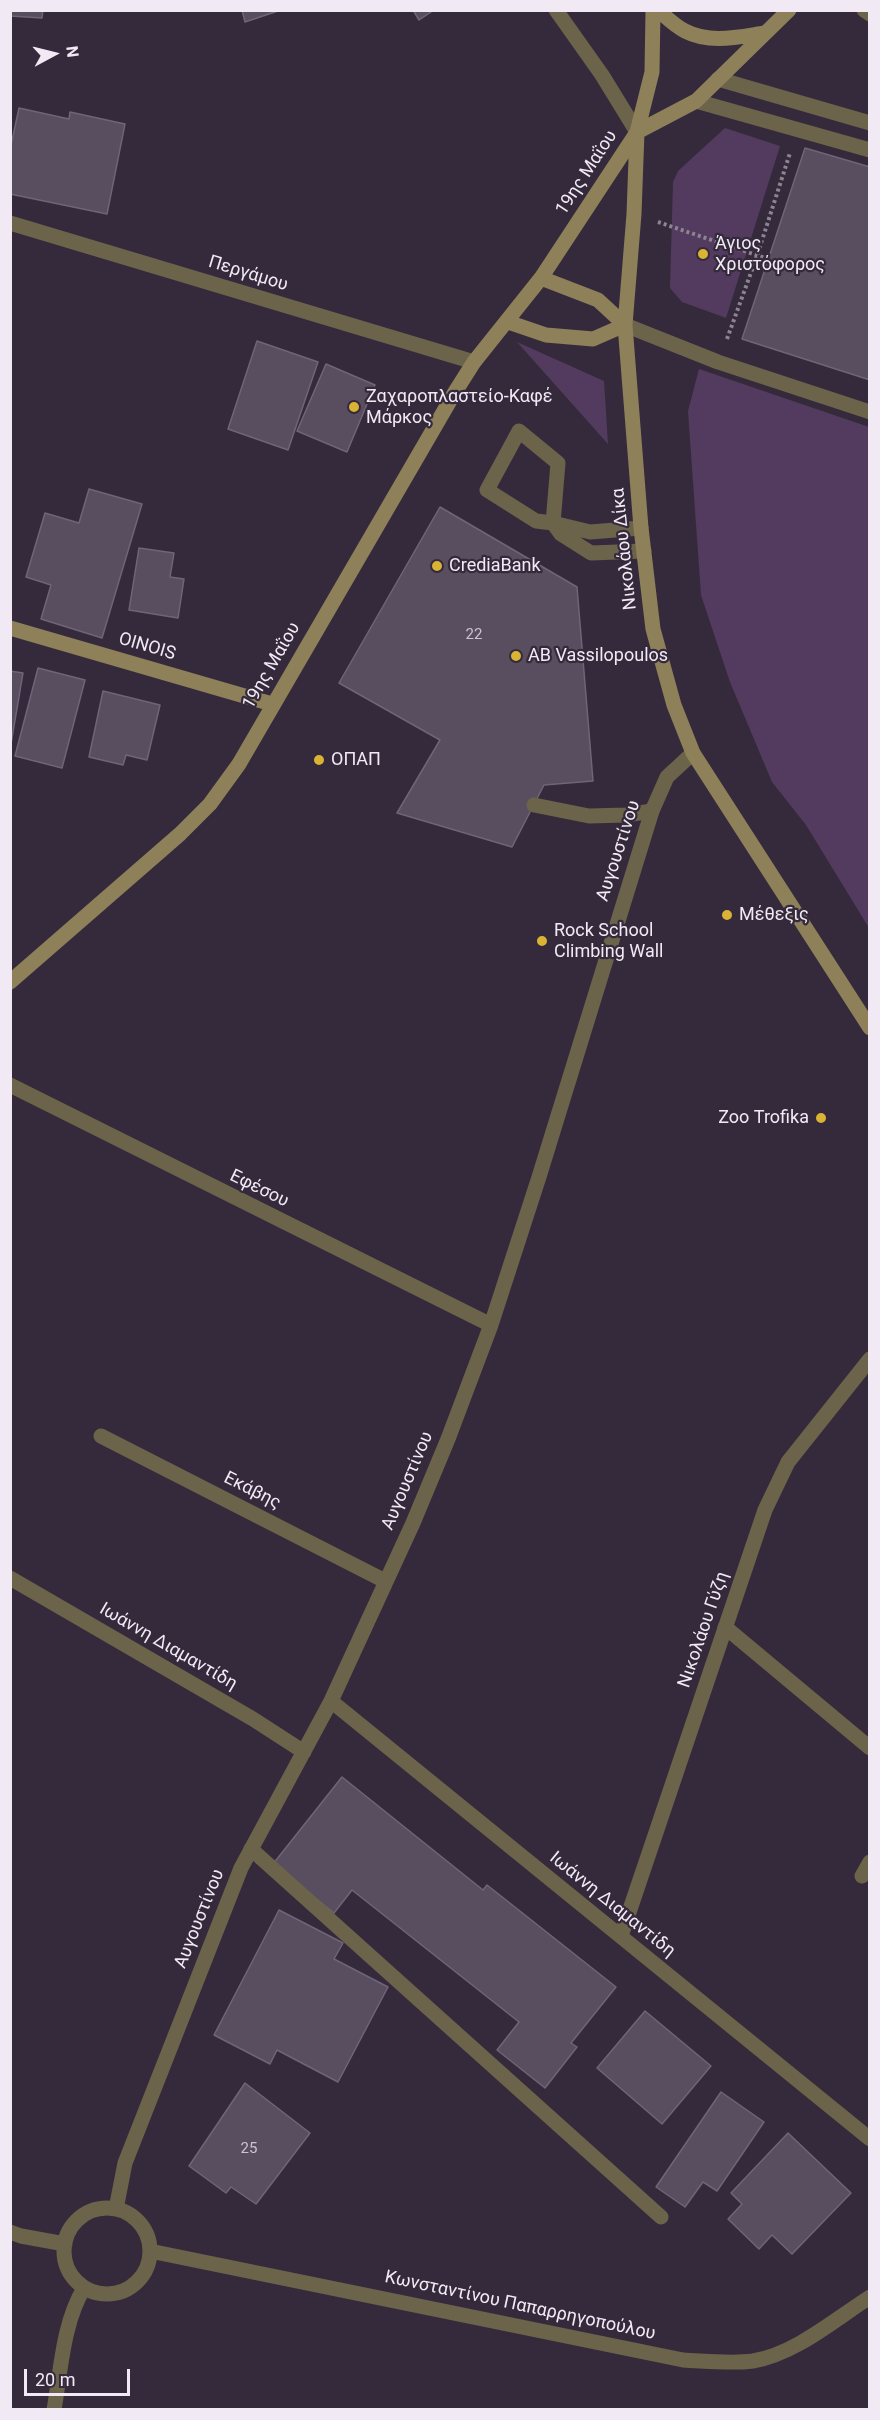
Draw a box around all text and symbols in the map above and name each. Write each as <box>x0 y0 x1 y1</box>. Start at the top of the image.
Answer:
north arrow <box>24 24 84 84</box>
text: N <box>62 45 82 59</box>
street label: 19ης Μαΐου <box>552 127 622 219</box>
place label: Άγιος Χριστόφορος <box>715 233 825 276</box>
marker: Άγιος Χριστόφορος <box>696 247 710 261</box>
street label: Περγάμου <box>206 252 290 296</box>
place label: Ζαχαροπλαστείο-Καφέ Μάρκος <box>366 386 552 428</box>
marker: Ζαχαροπλαστείο-Καφέ Μάρκος <box>347 400 361 414</box>
street label: Νικολάου Δίκα <box>608 487 642 611</box>
place label: CrediaBank <box>449 555 541 577</box>
marker: CrediaBank <box>430 559 444 573</box>
street label: 19ης Μαΐου <box>239 619 305 713</box>
house number: 22 <box>466 626 482 644</box>
street label: OINOIS <box>116 629 178 665</box>
place label: AB Vassilopoulos <box>528 645 668 667</box>
marker: AB Vassilopoulos <box>509 649 523 663</box>
place label: ΟΠΑΠ <box>331 749 381 771</box>
marker: ΟΠΑΠ <box>312 753 326 767</box>
street label: Αυγουστίνου <box>593 798 645 904</box>
place label: Μέθεξις <box>739 904 809 926</box>
marker: Μέθεξις <box>720 908 734 922</box>
place label: Rock School Climbing Wall <box>554 920 663 962</box>
marker: Rock School Climbing Wall <box>535 934 549 948</box>
place label: Zoo Trofika <box>718 1107 809 1129</box>
marker: Zoo Trofika <box>814 1111 828 1125</box>
street label: Εφέσου <box>226 1166 292 1212</box>
street label: Αυγουστίνου <box>378 1429 438 1533</box>
street label: Εκάβης <box>220 1468 284 1514</box>
street label: Νικολάου Γύζη <box>674 1569 734 1691</box>
street label: Ιωάννη Διαμαντίδη <box>95 1599 241 1695</box>
street label: Ιωάννη Διαμαντίδη <box>545 1848 679 1962</box>
street label: Αυγουστίνου <box>170 1866 230 1972</box>
house number: 25 <box>241 2140 257 2158</box>
street label: Κωνσταντίνου Παπαρρηγοπούλου <box>383 2267 657 2345</box>
scale bar <box>27 2357 134 2395</box>
text: 20 m <box>35 2369 75 2390</box>

